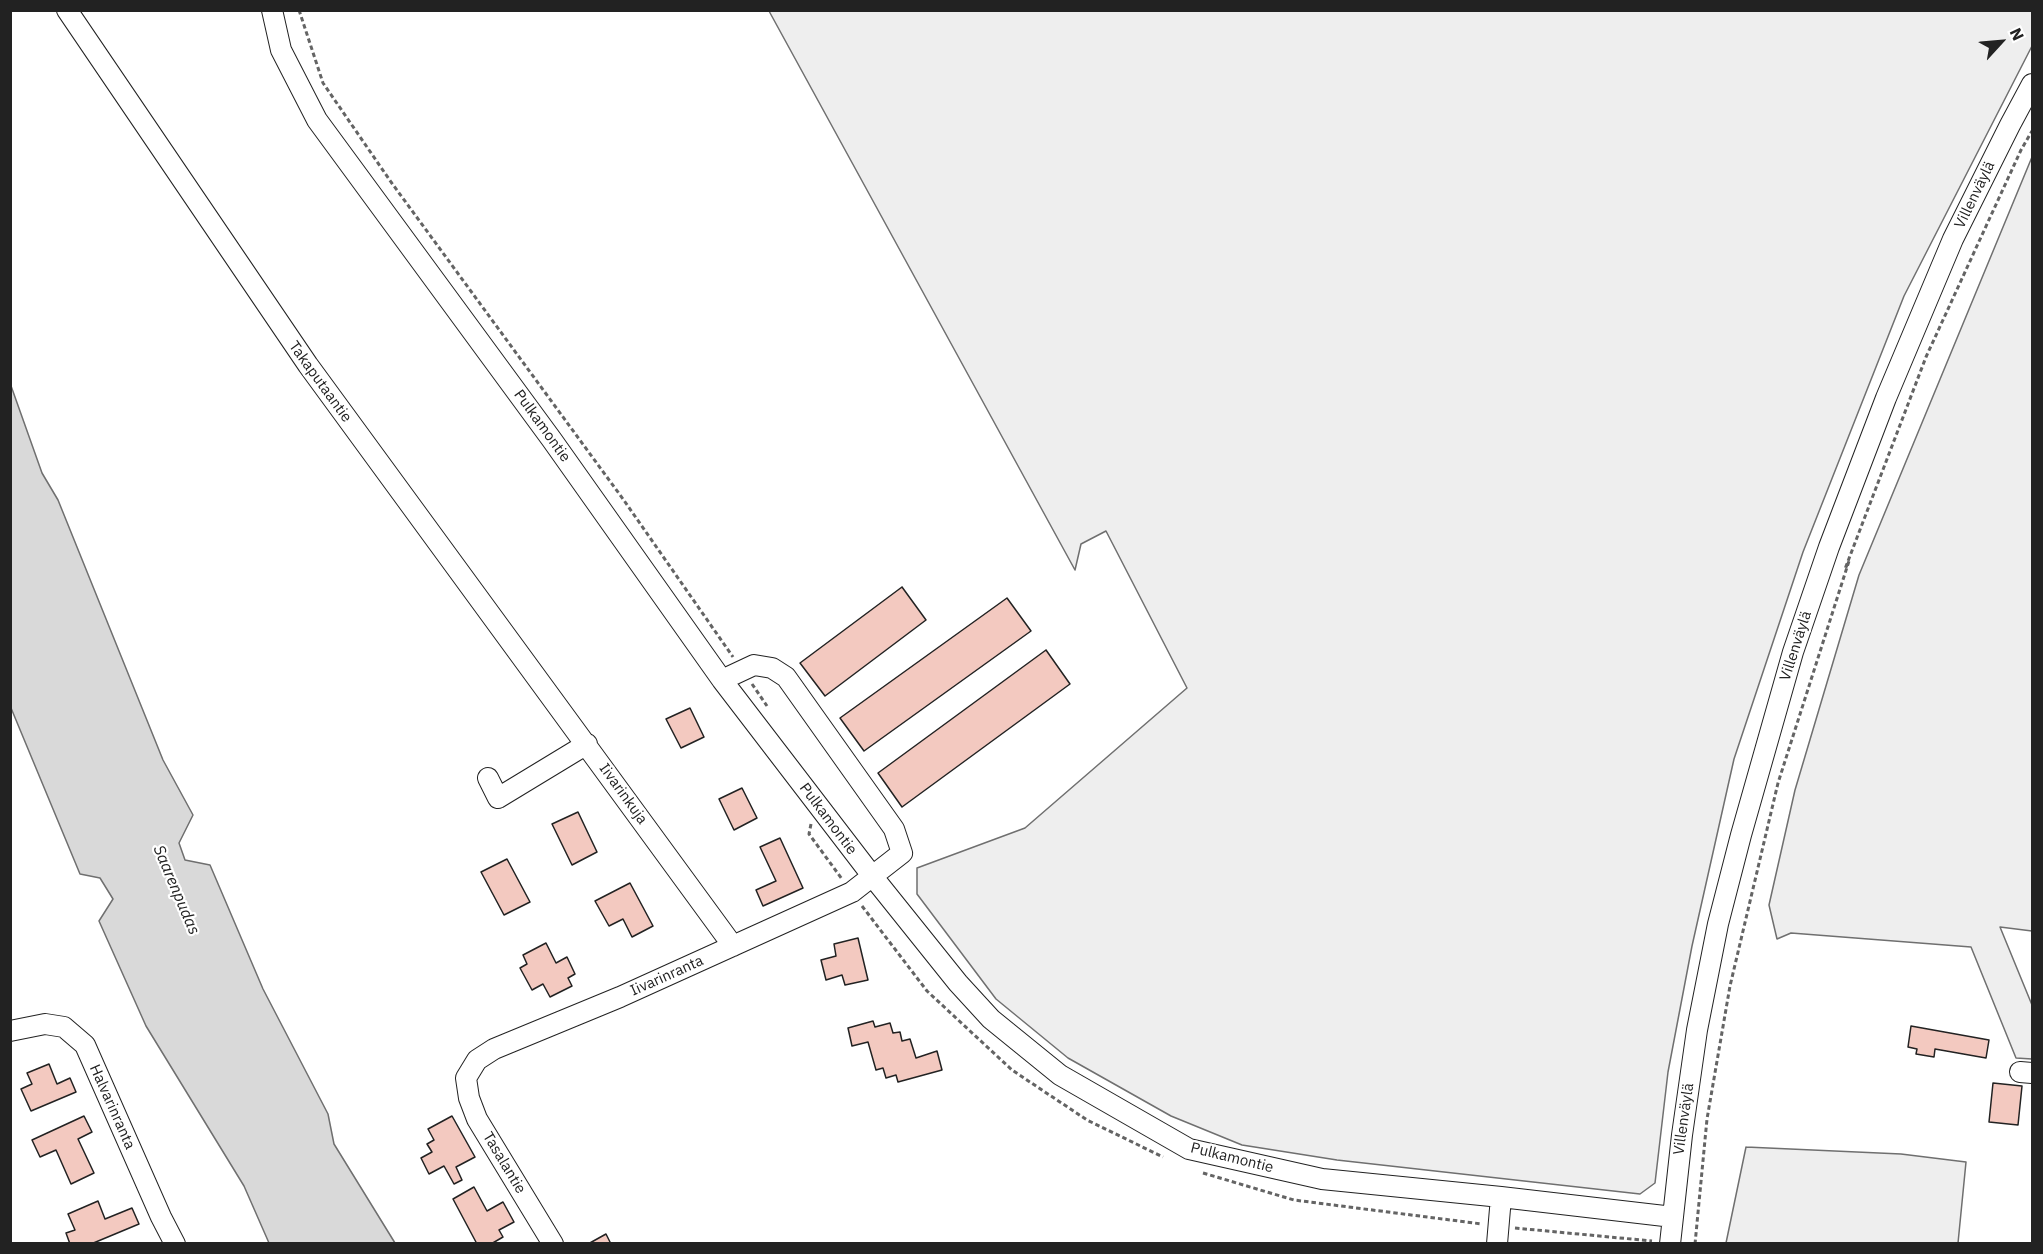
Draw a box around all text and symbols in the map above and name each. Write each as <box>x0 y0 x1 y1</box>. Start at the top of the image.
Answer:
north arrow <box>1971 12 2031 72</box>
text: N <box>2006 25 2029 44</box>
street label: Villenväylä <box>1951 159 1999 231</box>
street label: Takaputaantie <box>285 338 355 426</box>
street label: Pulkamontie <box>510 386 574 466</box>
street label: Villenväylä <box>1776 609 1816 683</box>
street label: Iivarinkuja <box>595 760 651 828</box>
street label: Pulkamontie <box>795 780 861 858</box>
water label: Saarenpudas <box>149 842 203 938</box>
street label: Iivarinranta <box>628 952 706 1000</box>
street label: Halvarinranta <box>85 1062 139 1152</box>
street label: Villenväylä <box>1670 1082 1698 1156</box>
street label: Tasalantie <box>479 1129 529 1197</box>
street label: Pulkamontie <box>1189 1139 1275 1177</box>

